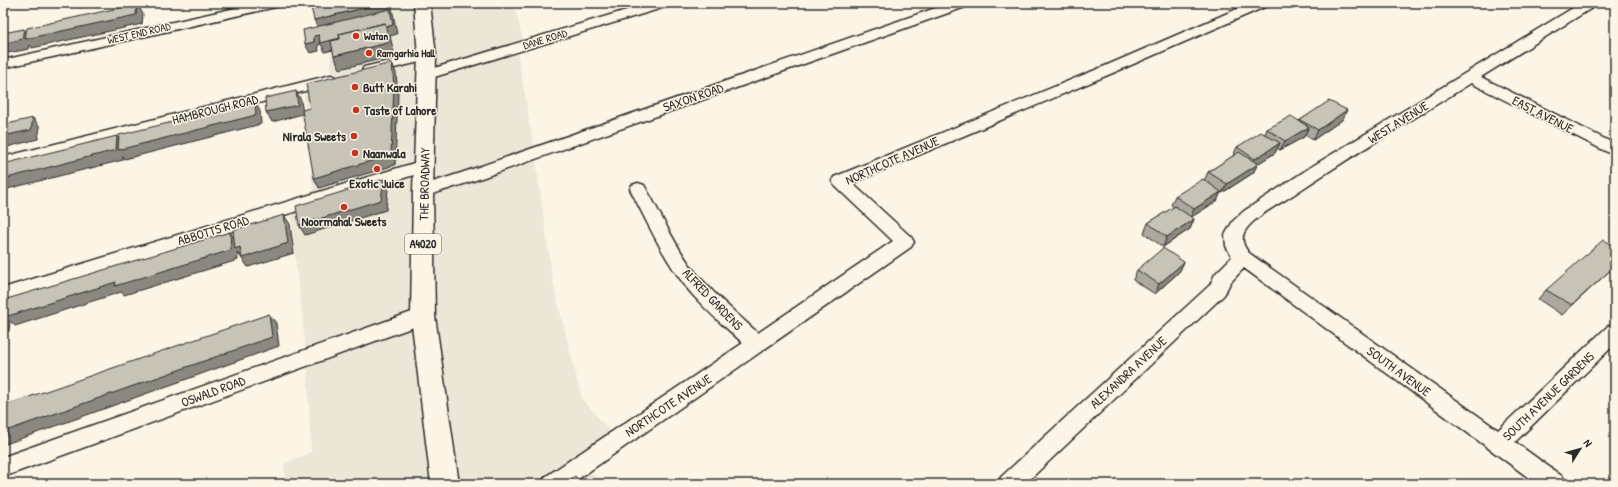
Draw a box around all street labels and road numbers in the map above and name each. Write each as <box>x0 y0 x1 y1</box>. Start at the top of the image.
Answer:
street label: WEST END ROAD <box>106 19 173 47</box>
street label: DANE ROAD <box>521 25 570 52</box>
street label: SAXON ROAD <box>660 78 726 116</box>
street label: HAMBROUGH ROAD <box>170 89 261 128</box>
street label: EAST AVENUE <box>1509 91 1577 137</box>
street label: WEST AVENUE <box>1364 96 1432 148</box>
street label: NORTHCOTE AVENUE <box>842 131 942 189</box>
street label: THE BROADWAY <box>414 147 434 221</box>
street label: ABBOTTS ROAD <box>175 210 252 249</box>
road number: A4020 <box>405 234 441 254</box>
street label: ALFRED GARDENS <box>679 264 747 334</box>
street label: ALEXANDRA AVENUE <box>1086 332 1170 412</box>
street label: SOUTH AVENUE <box>1363 342 1435 400</box>
street label: SOUTH AVENUE GARDENS <box>1499 348 1597 444</box>
street label: NORTHCOTE AVENUE <box>621 369 715 441</box>
street label: OSWALD ROAD <box>178 371 248 411</box>

